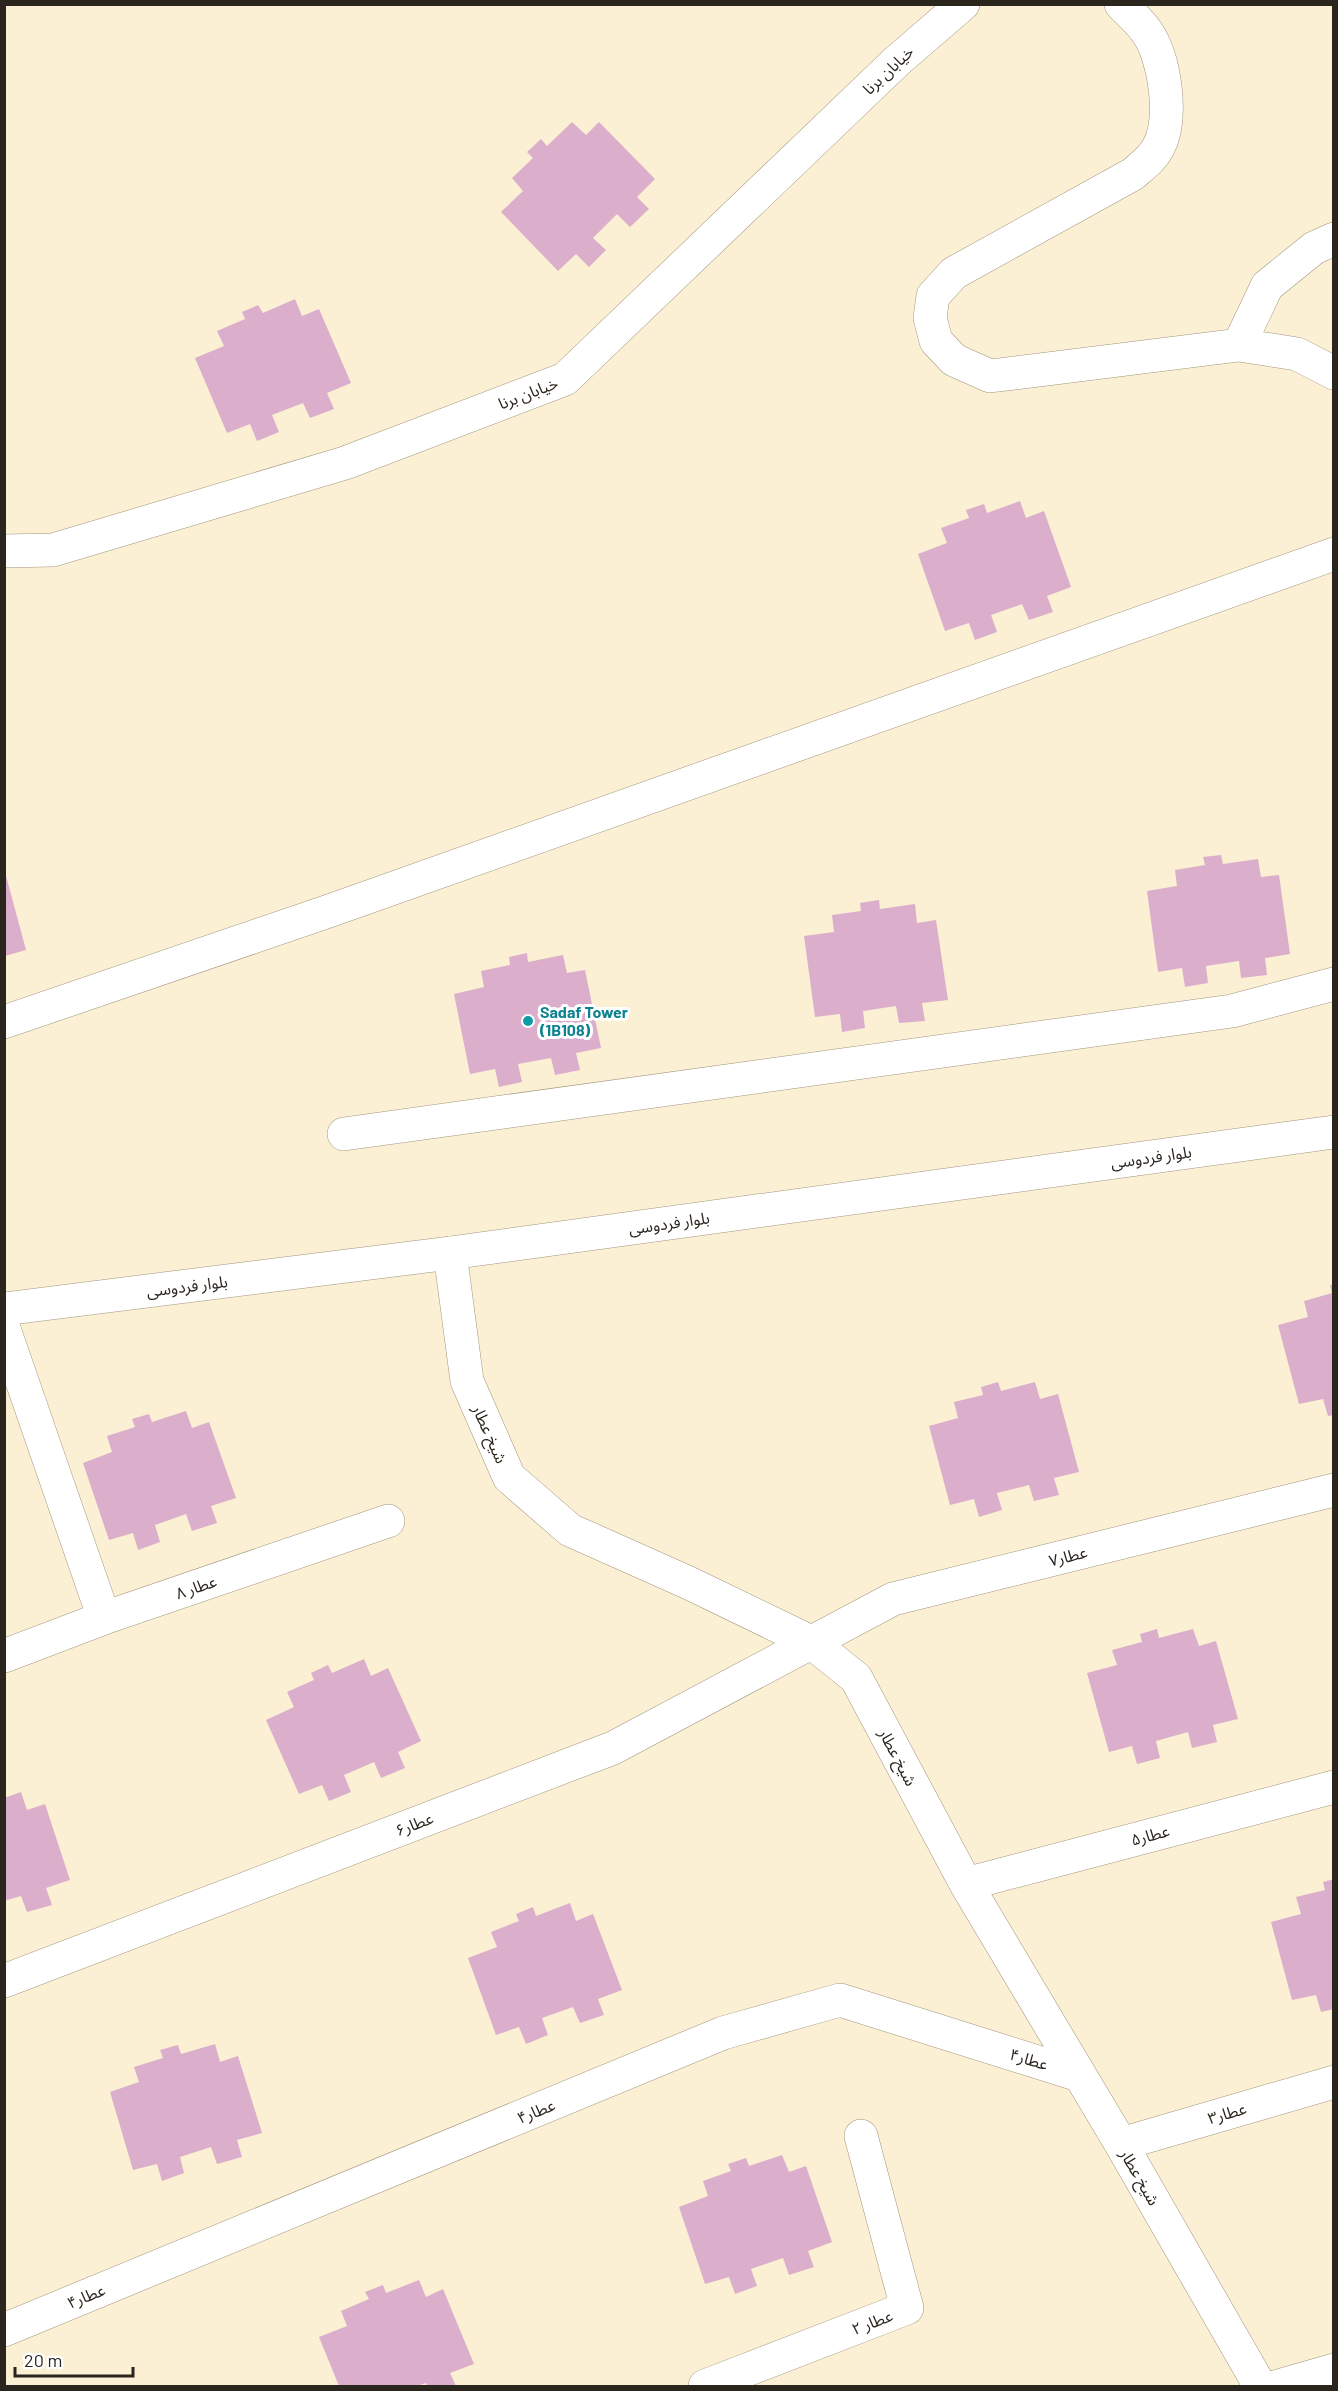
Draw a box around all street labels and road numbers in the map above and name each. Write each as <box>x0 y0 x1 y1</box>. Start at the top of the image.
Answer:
street label: خیابان برنا <box>858 41 918 99</box>
street label: خیابان برنا <box>495 373 561 413</box>
street label: بلوار فردوسی <box>1109 1141 1193 1173</box>
street label: بلوار فردوسی <box>627 1207 711 1239</box>
street label: بلوار فردوسی <box>145 1271 229 1301</box>
street label: شیخ عطار <box>465 1401 512 1468</box>
street label: عطار۷ <box>1047 1542 1089 1570</box>
street label: عطار ۸ <box>173 1571 219 1603</box>
street label: شیخ عطار <box>871 1724 921 1790</box>
street label: عطار۶ <box>392 1808 436 1840</box>
street label: عطار۵ <box>1129 1820 1171 1850</box>
street label: عطار۴ <box>1007 2044 1051 2074</box>
street label: عطار۴ <box>514 2094 558 2128</box>
street label: عطار۳ <box>1205 2098 1249 2128</box>
street label: شیخ عطار <box>1113 2144 1164 2210</box>
street label: عطار۴ <box>64 2279 108 2313</box>
street label: عطار ۲ <box>849 2305 895 2339</box>

